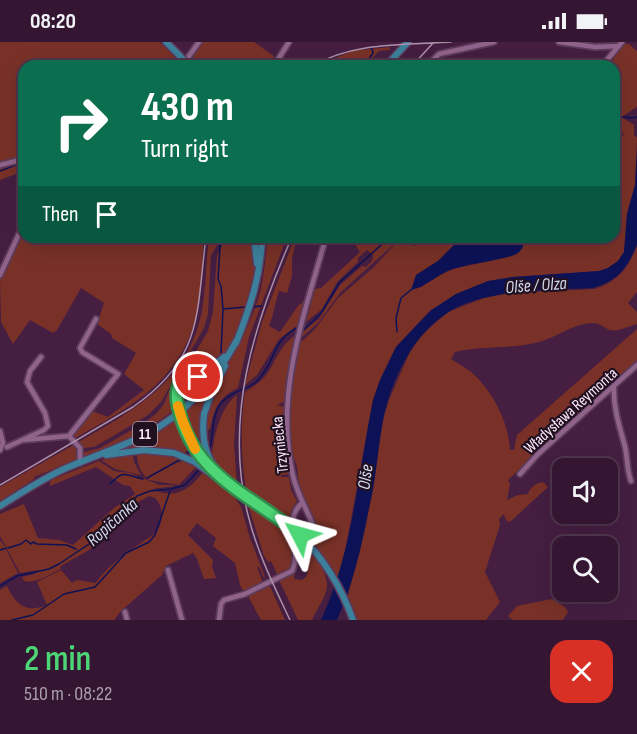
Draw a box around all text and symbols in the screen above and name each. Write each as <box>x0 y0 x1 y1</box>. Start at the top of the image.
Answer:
text: 08:20 <box>30 8 76 35</box>
text: 430 m <box>141 82 234 133</box>
icon: right <box>42 84 120 162</box>
text: Turn right <box>141 133 228 165</box>
icon: arrive <box>90 198 123 231</box>
text: Then <box>42 201 78 228</box>
water label: Olše / Olza <box>505 273 568 298</box>
pin <box>172 351 223 402</box>
icon: arrive <box>181 360 214 393</box>
street label: Władysława Reymonta <box>520 364 622 458</box>
street label: Trzyniecka <box>268 416 293 474</box>
road number: 11 <box>133 422 157 446</box>
map controls <box>552 458 618 602</box>
button: sound <box>552 458 618 524</box>
water label: Olše <box>353 463 378 491</box>
water label: Ropičanka <box>82 494 143 551</box>
position arrow <box>268 503 332 567</box>
button: search <box>552 536 618 602</box>
text: 2 min <box>24 638 91 681</box>
button: close <box>550 640 613 703</box>
text: 510 m · 08:22 <box>24 682 112 706</box>

